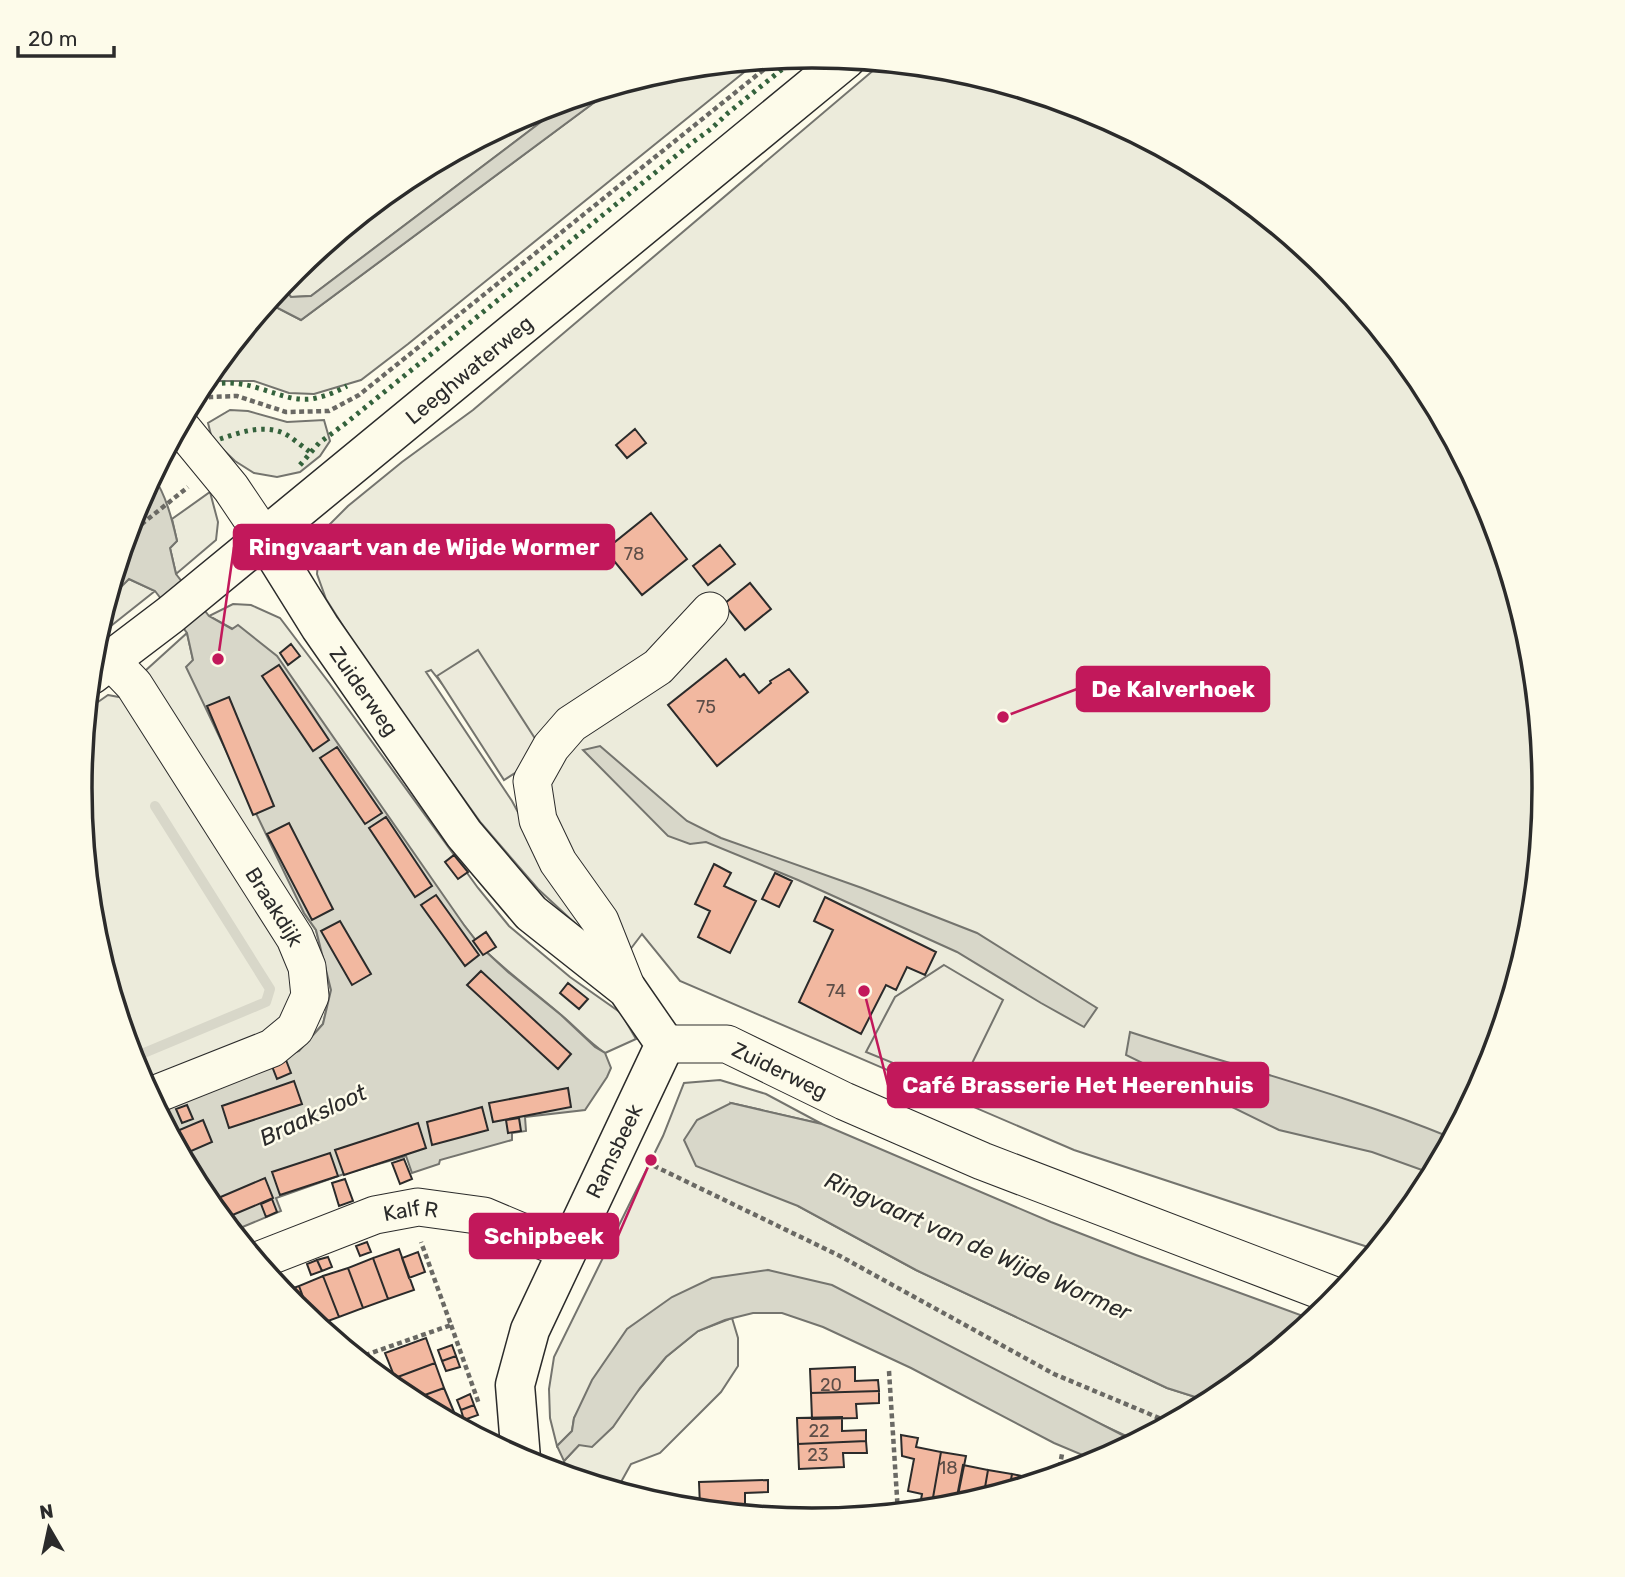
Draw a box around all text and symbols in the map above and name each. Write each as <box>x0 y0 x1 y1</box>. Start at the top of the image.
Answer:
scale bar <box>18 14 114 58</box>
text: 20 m <box>28 26 77 51</box>
street label: Leeghwaterweg <box>400 310 537 429</box>
callout: Ringvaart van de Wijde Wormer <box>234 525 614 569</box>
text: Ringvaart van de Wijde Wormer <box>249 533 600 561</box>
house number: 78 <box>624 543 644 565</box>
street label: Zuiderweg <box>325 642 404 741</box>
callout: De Kalverhoek <box>1077 667 1269 711</box>
text: De Kalverhoek <box>1091 675 1255 703</box>
house number: 75 <box>696 696 716 718</box>
street label: Braakdijk <box>241 862 309 950</box>
house number: 74 <box>826 980 846 1002</box>
street label: Zuiderweg <box>728 1036 832 1104</box>
callout: Café Brasserie Het Heerenhuis <box>888 1063 1268 1107</box>
text: Café Brasserie Het Heerenhuis <box>902 1071 1254 1099</box>
water label: Braaksloot <box>255 1077 372 1152</box>
street label: Ramsbeek <box>581 1100 648 1202</box>
water label: Ringvaart van de Wijde Wormer <box>820 1166 1137 1327</box>
street label: Kalf R <box>381 1194 440 1226</box>
callout: Schipbeek <box>470 1214 618 1258</box>
text: Schipbeek <box>484 1222 605 1250</box>
house number: 20 <box>820 1374 842 1396</box>
house number: 22 <box>808 1420 830 1442</box>
house number: 23 <box>807 1444 829 1466</box>
house number: 18 <box>938 1457 958 1479</box>
north arrow <box>14 1493 84 1563</box>
text: N <box>38 1499 55 1524</box>

